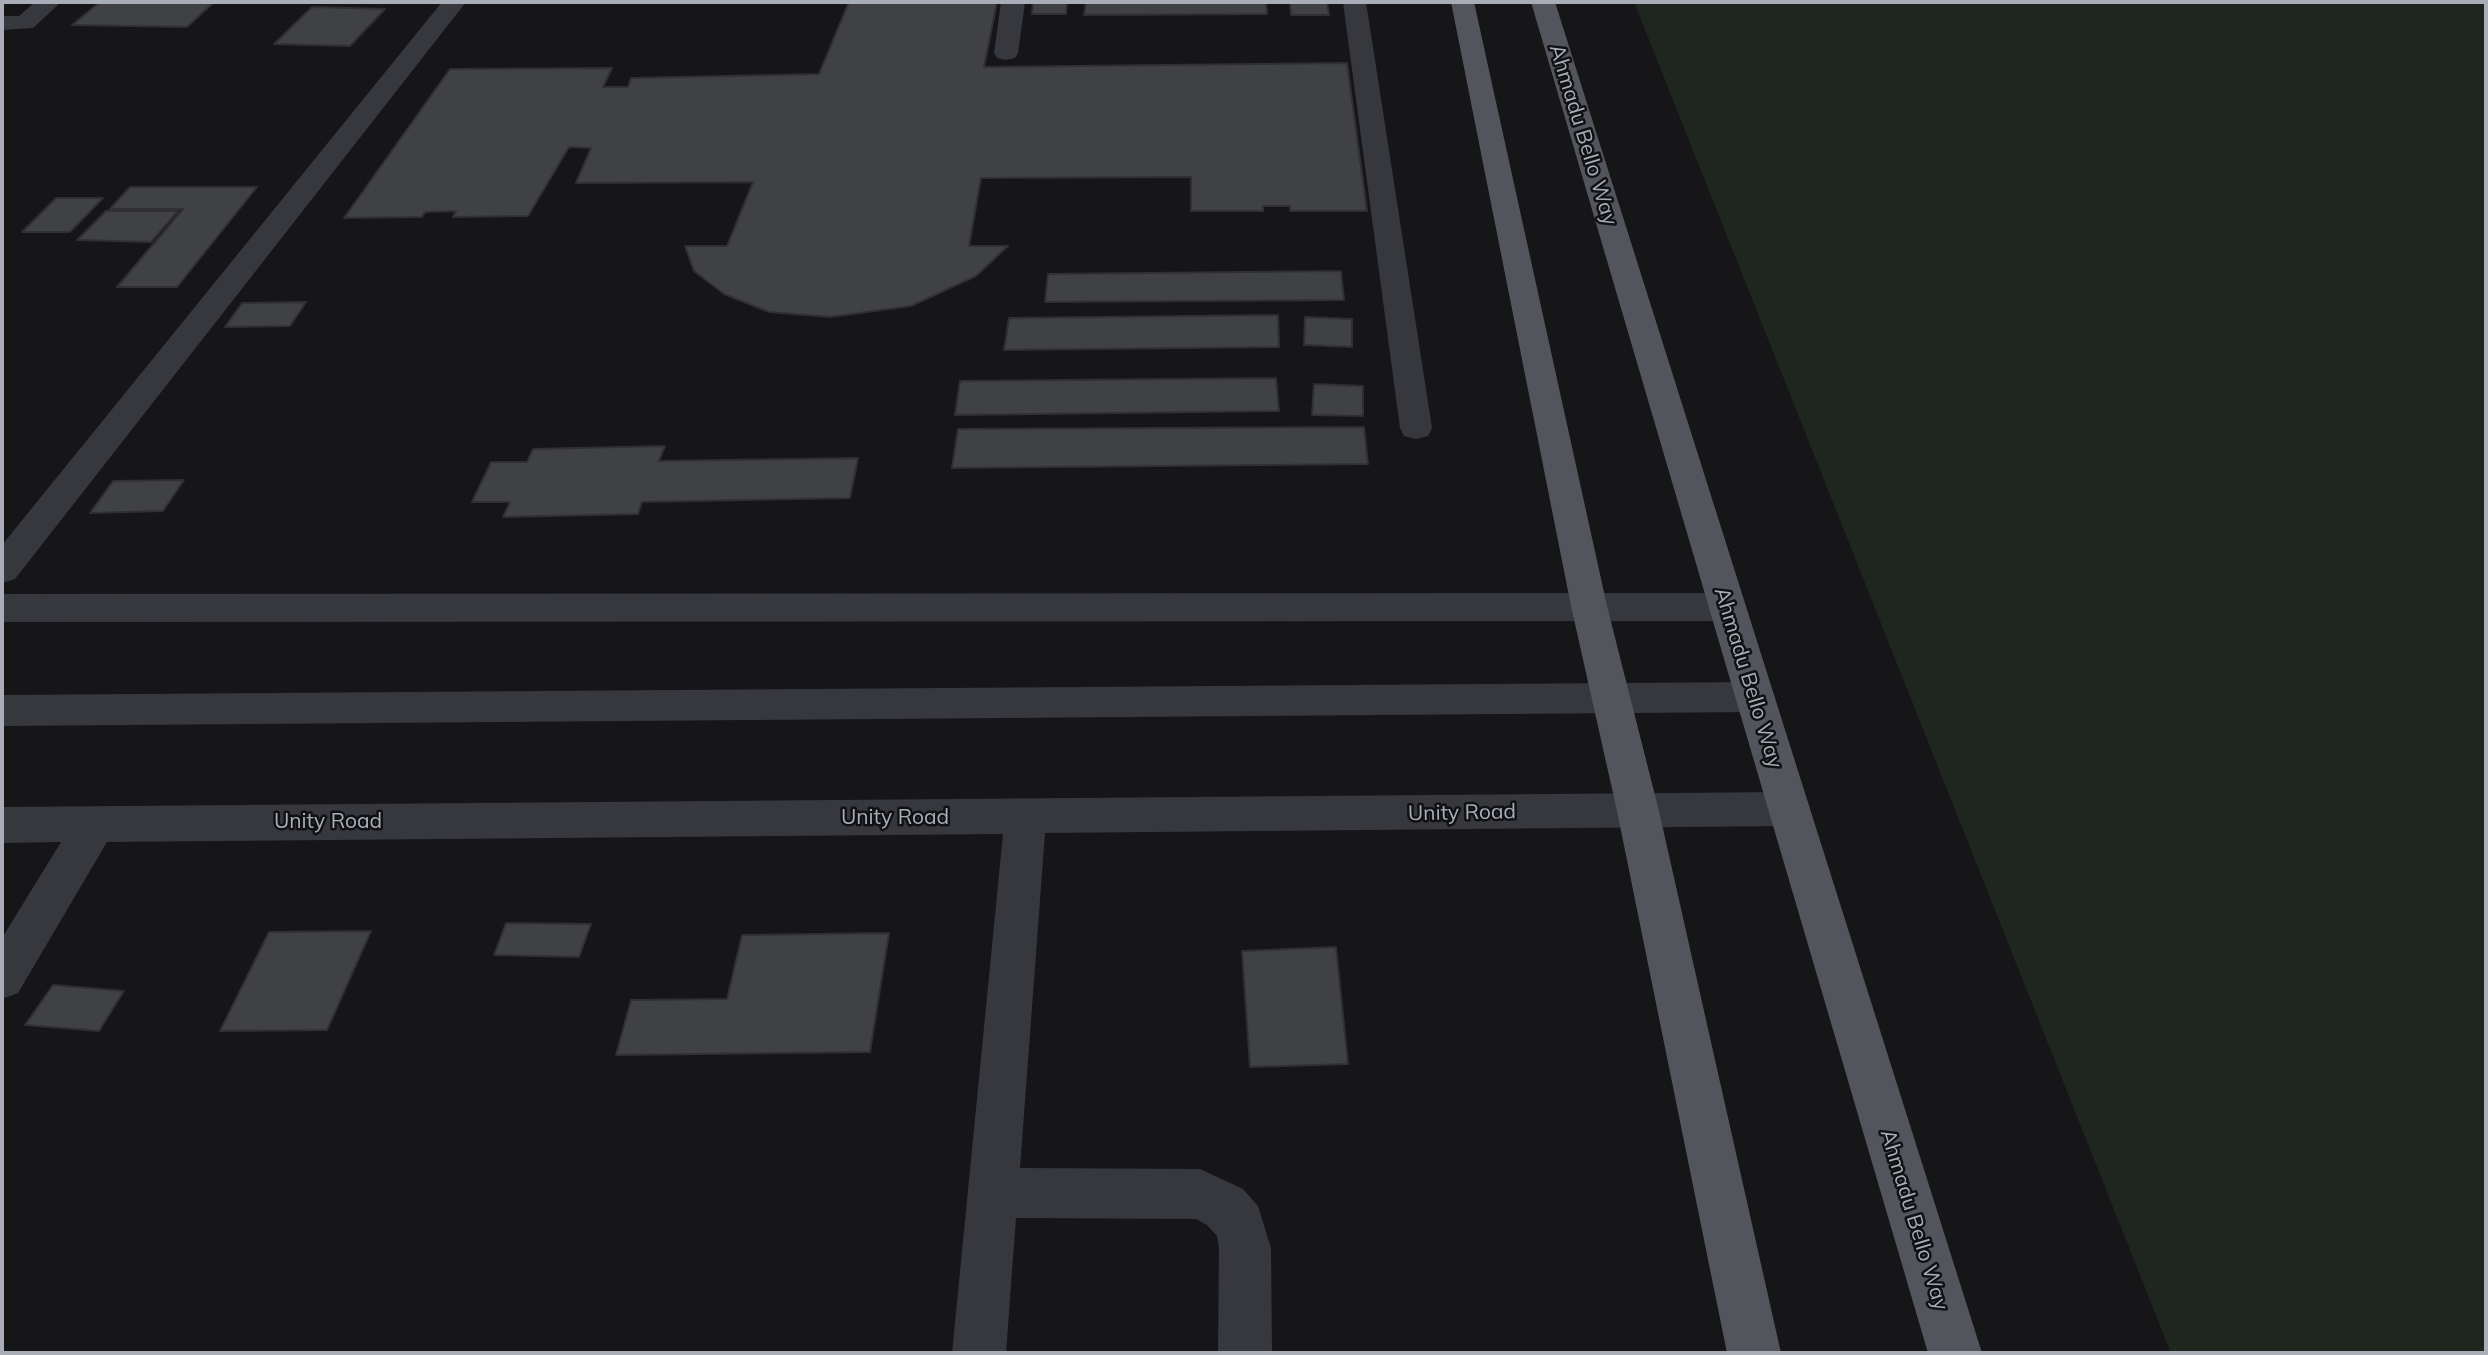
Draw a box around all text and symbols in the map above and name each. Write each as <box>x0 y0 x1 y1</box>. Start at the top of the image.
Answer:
street label: Ahmadu Bello Way <box>1543 41 1623 229</box>
street label: Ahmadu Bello Way <box>1708 584 1788 772</box>
street label: Unity Road <box>1408 799 1516 827</box>
street label: Unity Road <box>841 805 949 831</box>
street label: Unity Road <box>274 809 382 835</box>
street label: Ahmadu Bello Way <box>1874 1126 1954 1314</box>

